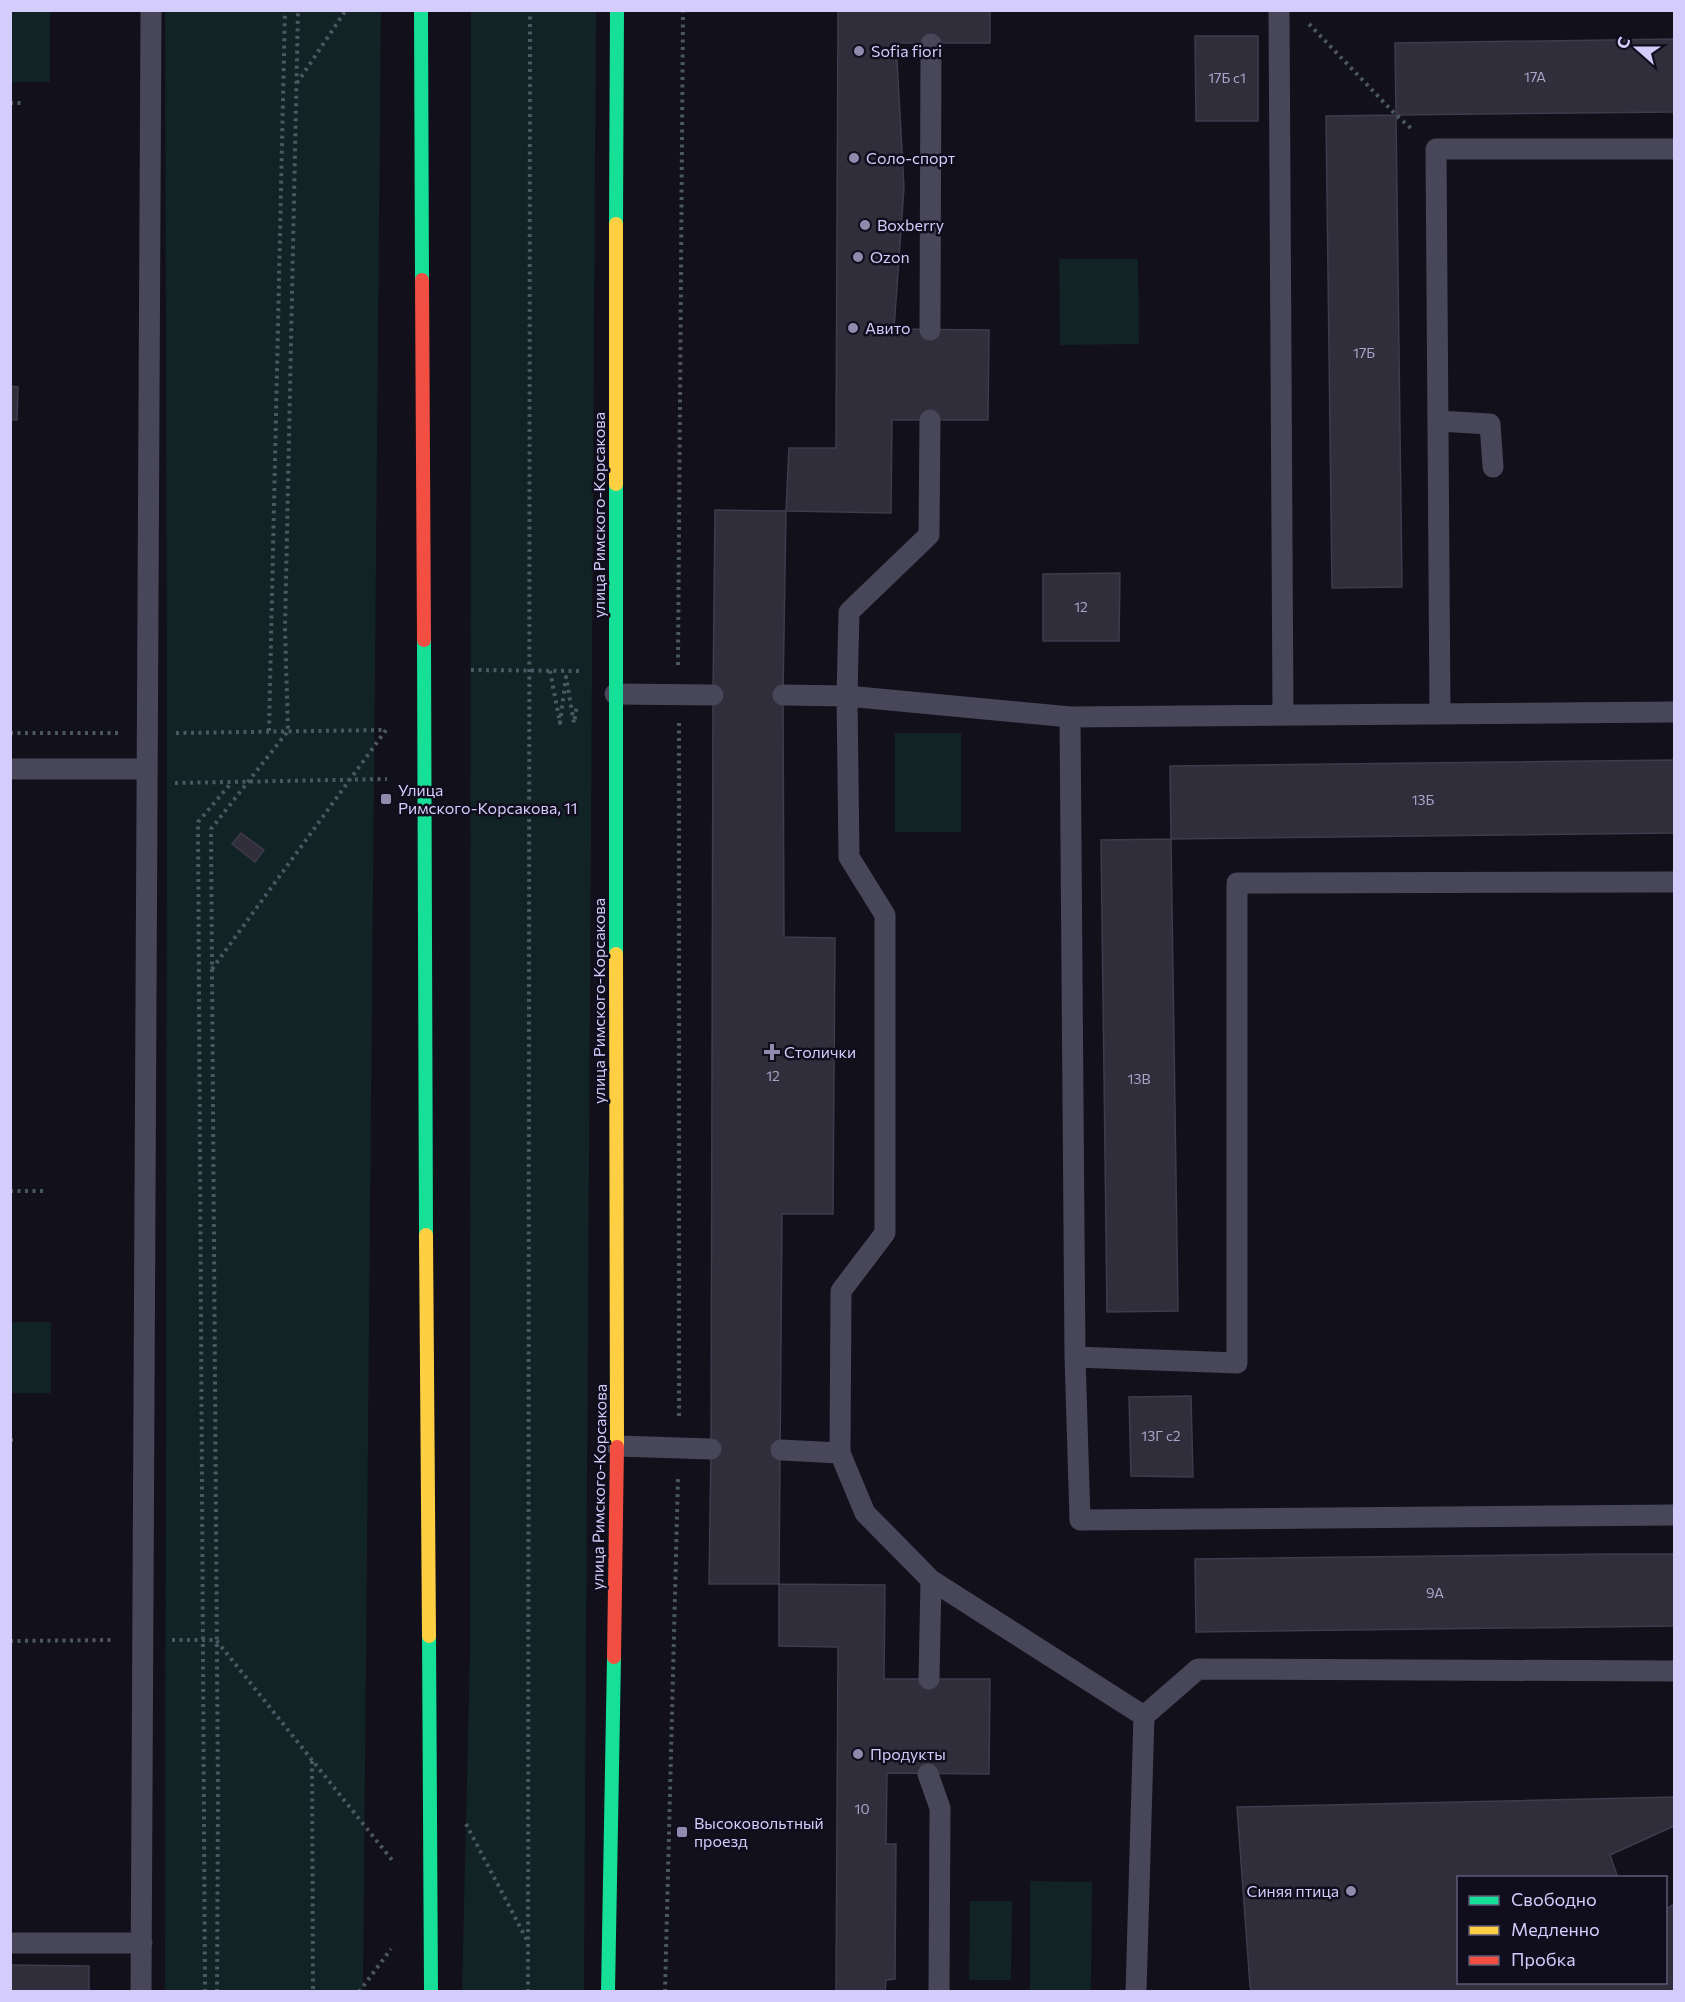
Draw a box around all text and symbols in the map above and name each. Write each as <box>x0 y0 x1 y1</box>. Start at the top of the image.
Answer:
north arrow <box>1607 18 1667 78</box>
text: С <box>1612 34 1633 51</box>
place label: Sofia fiori <box>871 41 942 60</box>
marker: Sofia fiori <box>852 44 866 58</box>
house number: 17А <box>1524 68 1546 85</box>
house number: 17Б с1 <box>1208 69 1246 86</box>
place label: Соло-спорт <box>866 148 956 167</box>
marker: Соло-спорт <box>847 151 861 165</box>
place label: Boxberry <box>877 215 944 234</box>
marker: Boxberry <box>858 218 872 232</box>
place label: Ozon <box>870 247 910 266</box>
marker: Ozon <box>851 250 865 264</box>
place label: Авито <box>865 318 911 337</box>
marker: Авито <box>846 321 860 335</box>
house number: 17Б <box>1353 344 1375 361</box>
street label: улица Римского-Корсакова <box>589 412 608 618</box>
house number: 12 <box>1074 598 1088 615</box>
place label: Улица Римского-Корсакова, 11 <box>398 780 578 817</box>
house number: 13Б <box>1412 791 1435 808</box>
marker: Улица Римского-Корсакова, 11 <box>379 792 393 806</box>
street label: улица Римского-Корсакова <box>589 898 608 1104</box>
place label: Столички <box>784 1042 856 1061</box>
marker: Столички <box>765 1045 779 1059</box>
house number: 12 <box>766 1067 780 1084</box>
house number: 13В <box>1127 1070 1151 1087</box>
street label: улица Римского-Корсакова <box>587 1384 610 1590</box>
house number: 13Г с2 <box>1141 1427 1181 1444</box>
house number: 9А <box>1426 1584 1444 1601</box>
place label: Продукты <box>870 1744 946 1763</box>
marker: Продукты <box>851 1747 865 1761</box>
house number: 10 <box>854 1800 870 1817</box>
place label: Высоковольтный проезд <box>694 1813 824 1850</box>
marker: Высоковольтный проезд <box>675 1825 689 1839</box>
legend <box>1457 1876 1667 1984</box>
place label: Синяя птица <box>1246 1881 1339 1900</box>
marker: Синяя птица <box>1344 1884 1358 1898</box>
text: Свободно <box>1511 1888 1597 1910</box>
text: Медленно <box>1511 1918 1600 1940</box>
text: Пробка <box>1511 1948 1576 1970</box>

